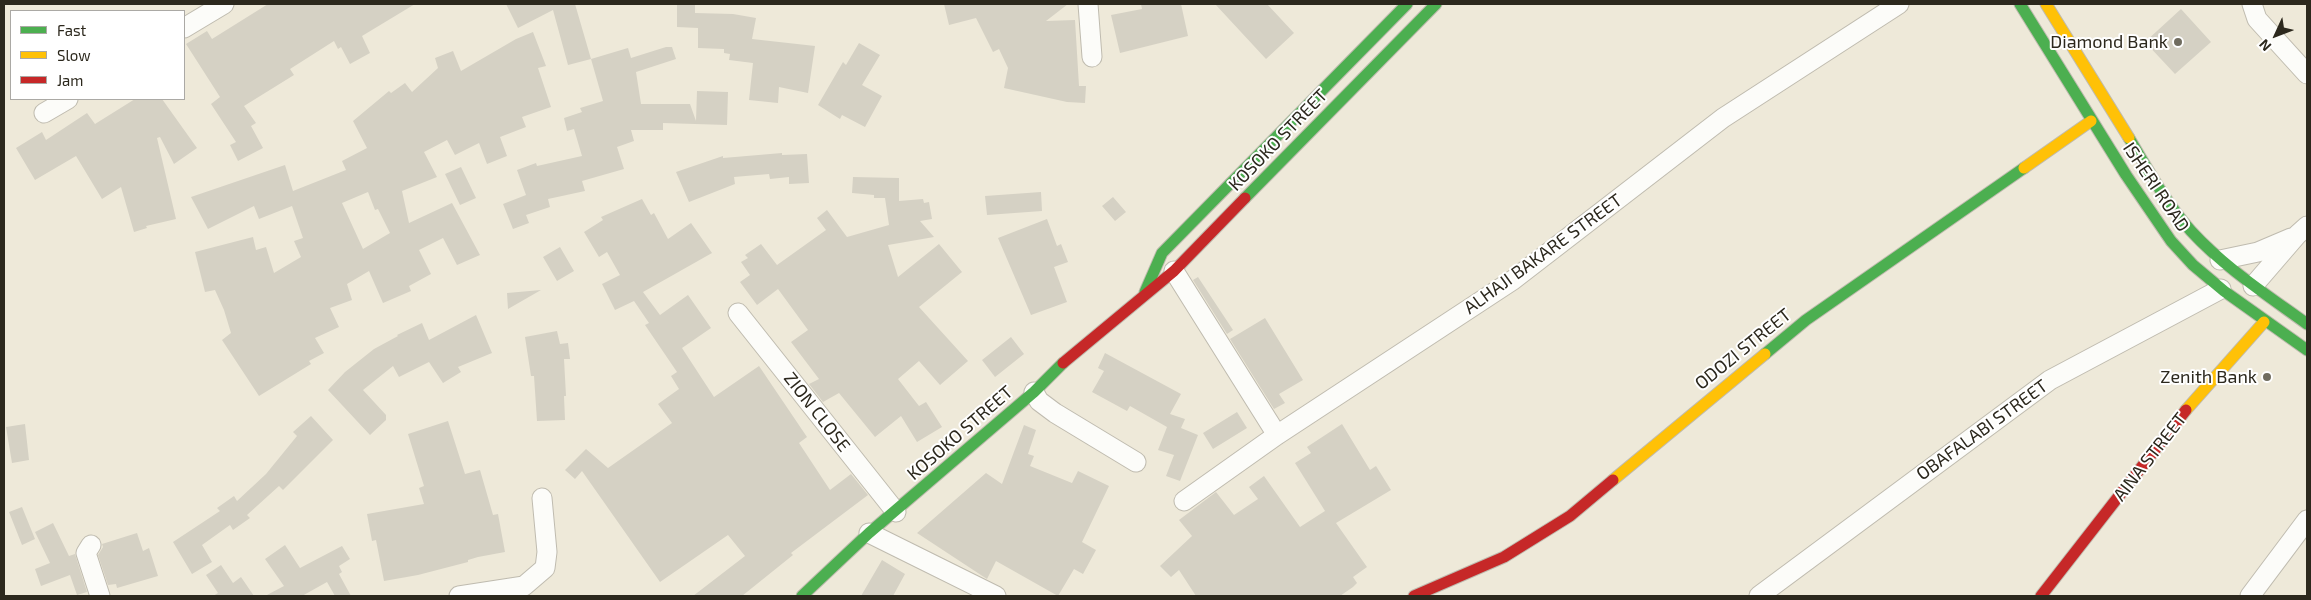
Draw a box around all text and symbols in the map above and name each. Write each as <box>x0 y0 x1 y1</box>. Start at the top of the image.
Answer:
legend <box>10 10 185 100</box>
north arrow <box>2251 10 2301 60</box>
text: Fast <box>57 21 86 39</box>
place label: Diamond Bank <box>2050 31 2168 53</box>
marker: Diamond Bank <box>2172 36 2184 48</box>
text: N <box>2255 36 2274 55</box>
text: Slow <box>57 46 91 64</box>
text: Jam <box>57 71 83 89</box>
street label: KOSOKO STREET <box>1224 85 1332 195</box>
street label: ISHERI ROAD <box>2118 138 2194 236</box>
street label: ALHAJI BAKARE STREET <box>1460 189 1626 319</box>
street label: ODOZI STREET <box>1691 304 1795 394</box>
place label: Zenith Bank <box>2160 366 2257 388</box>
street label: ZION CLOSE <box>779 368 855 456</box>
marker: Zenith Bank <box>2261 371 2273 383</box>
street label: OBAFALABI STREET <box>1912 375 2052 485</box>
street label: KOSOKO STREET <box>903 381 1017 485</box>
street label: AINA STREET <box>2109 409 2191 505</box>

